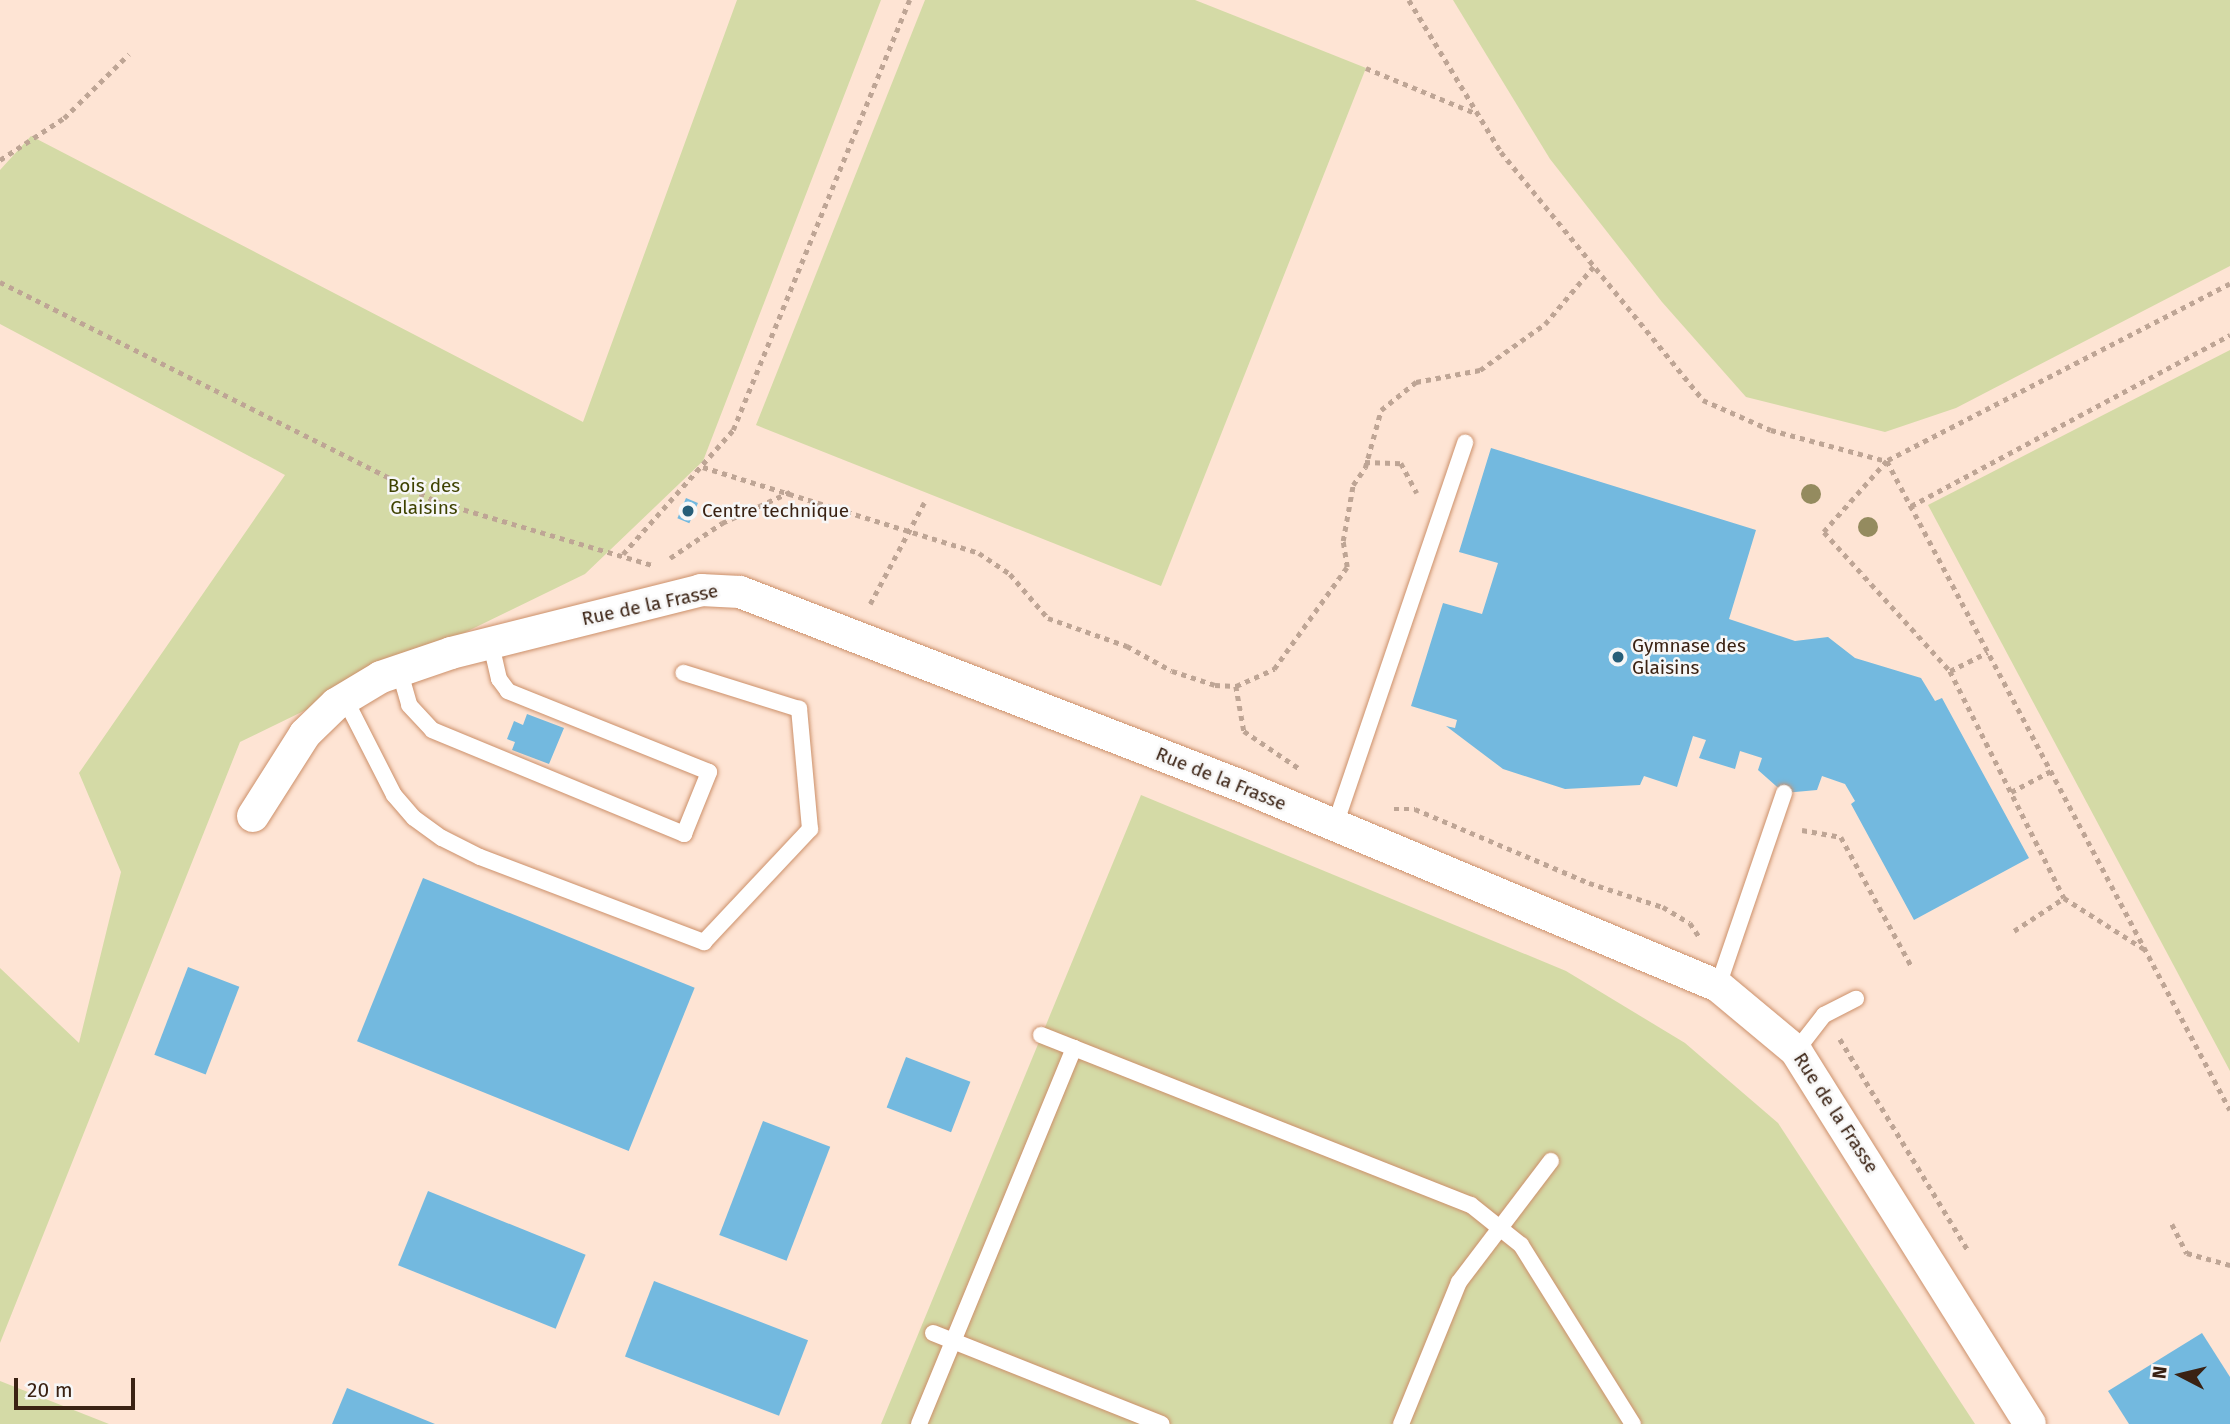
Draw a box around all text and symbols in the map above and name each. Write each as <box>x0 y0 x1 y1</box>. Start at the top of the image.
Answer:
park label: Bois des Glaisins <box>388 475 460 519</box>
place label: Centre technique <box>702 500 849 522</box>
marker: Centre technique <box>680 503 696 519</box>
street label: Rue de la Frasse <box>580 579 720 631</box>
place label: Gymnase des Glaisins <box>1632 635 1746 679</box>
marker: Gymnase des Glaisins <box>1610 649 1626 665</box>
street label: Rue de la Frasse <box>1152 742 1290 816</box>
street label: Rue de la Frasse <box>1789 1049 1883 1177</box>
north arrow <box>2146 1340 2216 1410</box>
scale bar <box>18 1364 138 1408</box>
text: N <box>2147 1365 2172 1380</box>
text: 20 m <box>27 1377 73 1403</box>

